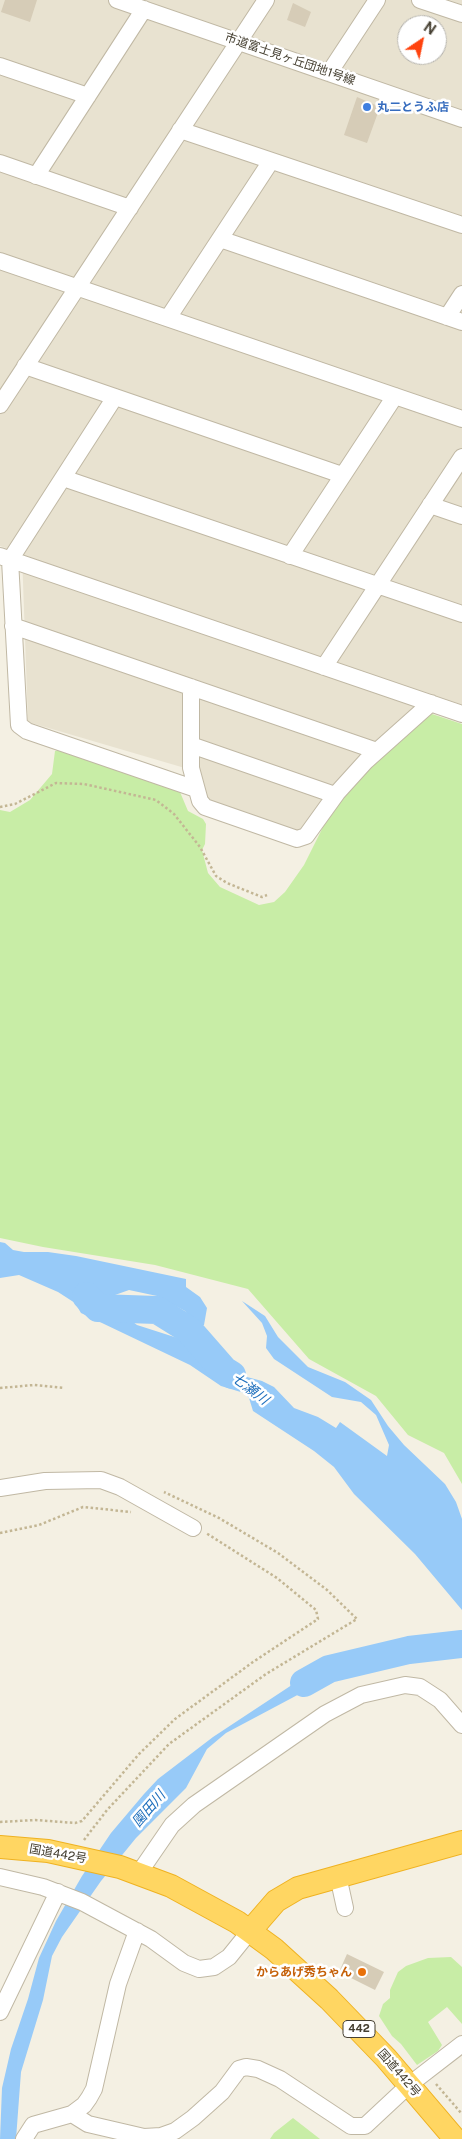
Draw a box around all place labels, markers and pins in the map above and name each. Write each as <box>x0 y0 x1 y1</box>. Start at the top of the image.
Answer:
place label: 丸二とうふ店 <box>377 100 449 114</box>
marker: 丸二とうふ店 <box>361 101 373 113</box>
place label: からあげ秀ちゃん <box>256 1965 352 1979</box>
marker: からあげ秀ちゃん <box>356 1966 368 1978</box>

